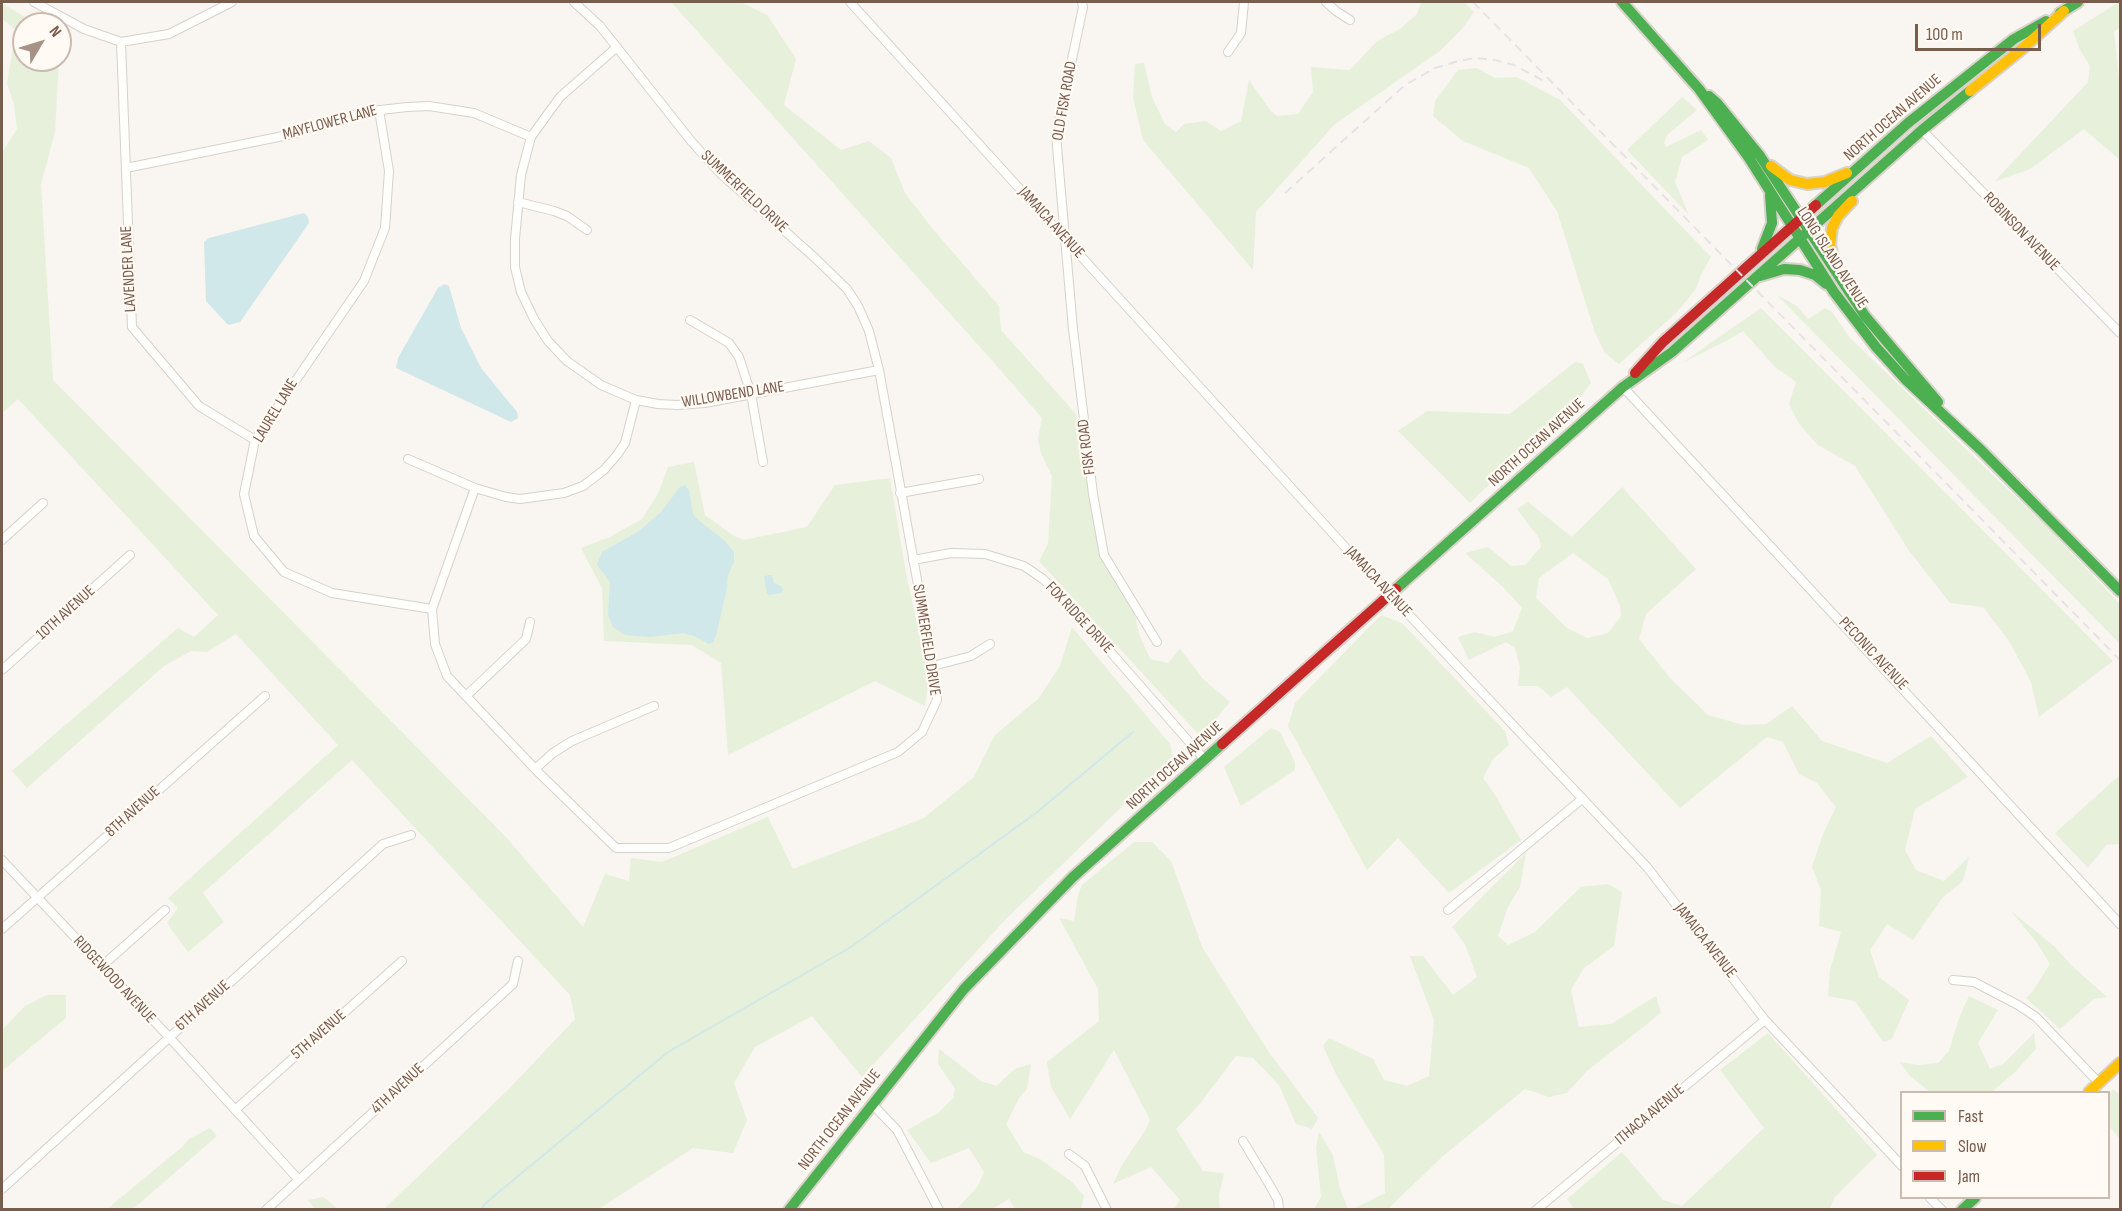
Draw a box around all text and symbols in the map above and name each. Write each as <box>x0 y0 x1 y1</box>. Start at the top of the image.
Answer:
north arrow <box>12 12 72 72</box>
scale bar <box>1918 12 2044 50</box>
text: N <box>45 23 65 41</box>
text: 100 m <box>1926 24 1963 45</box>
street label: OLD FISK ROAD <box>1049 60 1081 142</box>
street label: NORTH OCEAN AVENUE <box>1840 70 1946 166</box>
street label: MAYFLOWER LANE <box>281 101 379 145</box>
street label: SUMMERFIELD DRIVE <box>696 147 792 237</box>
street label: JAMAICA AVENUE <box>1014 183 1088 263</box>
street label: ROBINSON AVENUE <box>1979 189 2063 275</box>
street label: LONG ISLAND AVENUE <box>1792 204 1872 312</box>
street label: LAVENDER LANE <box>117 225 141 313</box>
street label: LAUREL LANE <box>250 376 302 446</box>
street label: WILLOWBEND LANE <box>680 377 786 413</box>
street label: NORTH OCEAN AVENUE <box>1485 395 1589 491</box>
street label: FISK ROAD <box>1074 418 1100 476</box>
street label: JAMAICA AVENUE <box>1340 543 1416 621</box>
street label: FOX RIDGE DRIVE <box>1041 578 1117 658</box>
street label: 10TH AVENUE <box>33 582 99 644</box>
street label: SUMMERFIELD DRIVE <box>908 583 944 697</box>
street label: PECONIC AVENUE <box>1834 613 1912 695</box>
street label: NORTH OCEAN AVENUE <box>1123 718 1227 814</box>
street label: 8TH AVENUE <box>102 782 164 842</box>
street label: JAMAICA AVENUE <box>1670 900 1740 982</box>
street label: RIDGEWOOD AVENUE <box>69 932 159 1028</box>
street label: 6TH AVENUE <box>172 976 234 1036</box>
street label: 5TH AVENUE <box>288 1006 350 1064</box>
street label: 4TH AVENUE <box>367 1060 429 1118</box>
street label: NORTH OCEAN AVENUE <box>795 1066 885 1174</box>
street label: ITHACA AVENUE <box>1611 1080 1689 1150</box>
legend <box>1900 1091 2110 1199</box>
text: Fast <box>1958 1106 1983 1127</box>
text: Slow <box>1958 1136 1987 1157</box>
text: Jam <box>1958 1166 1980 1187</box>

